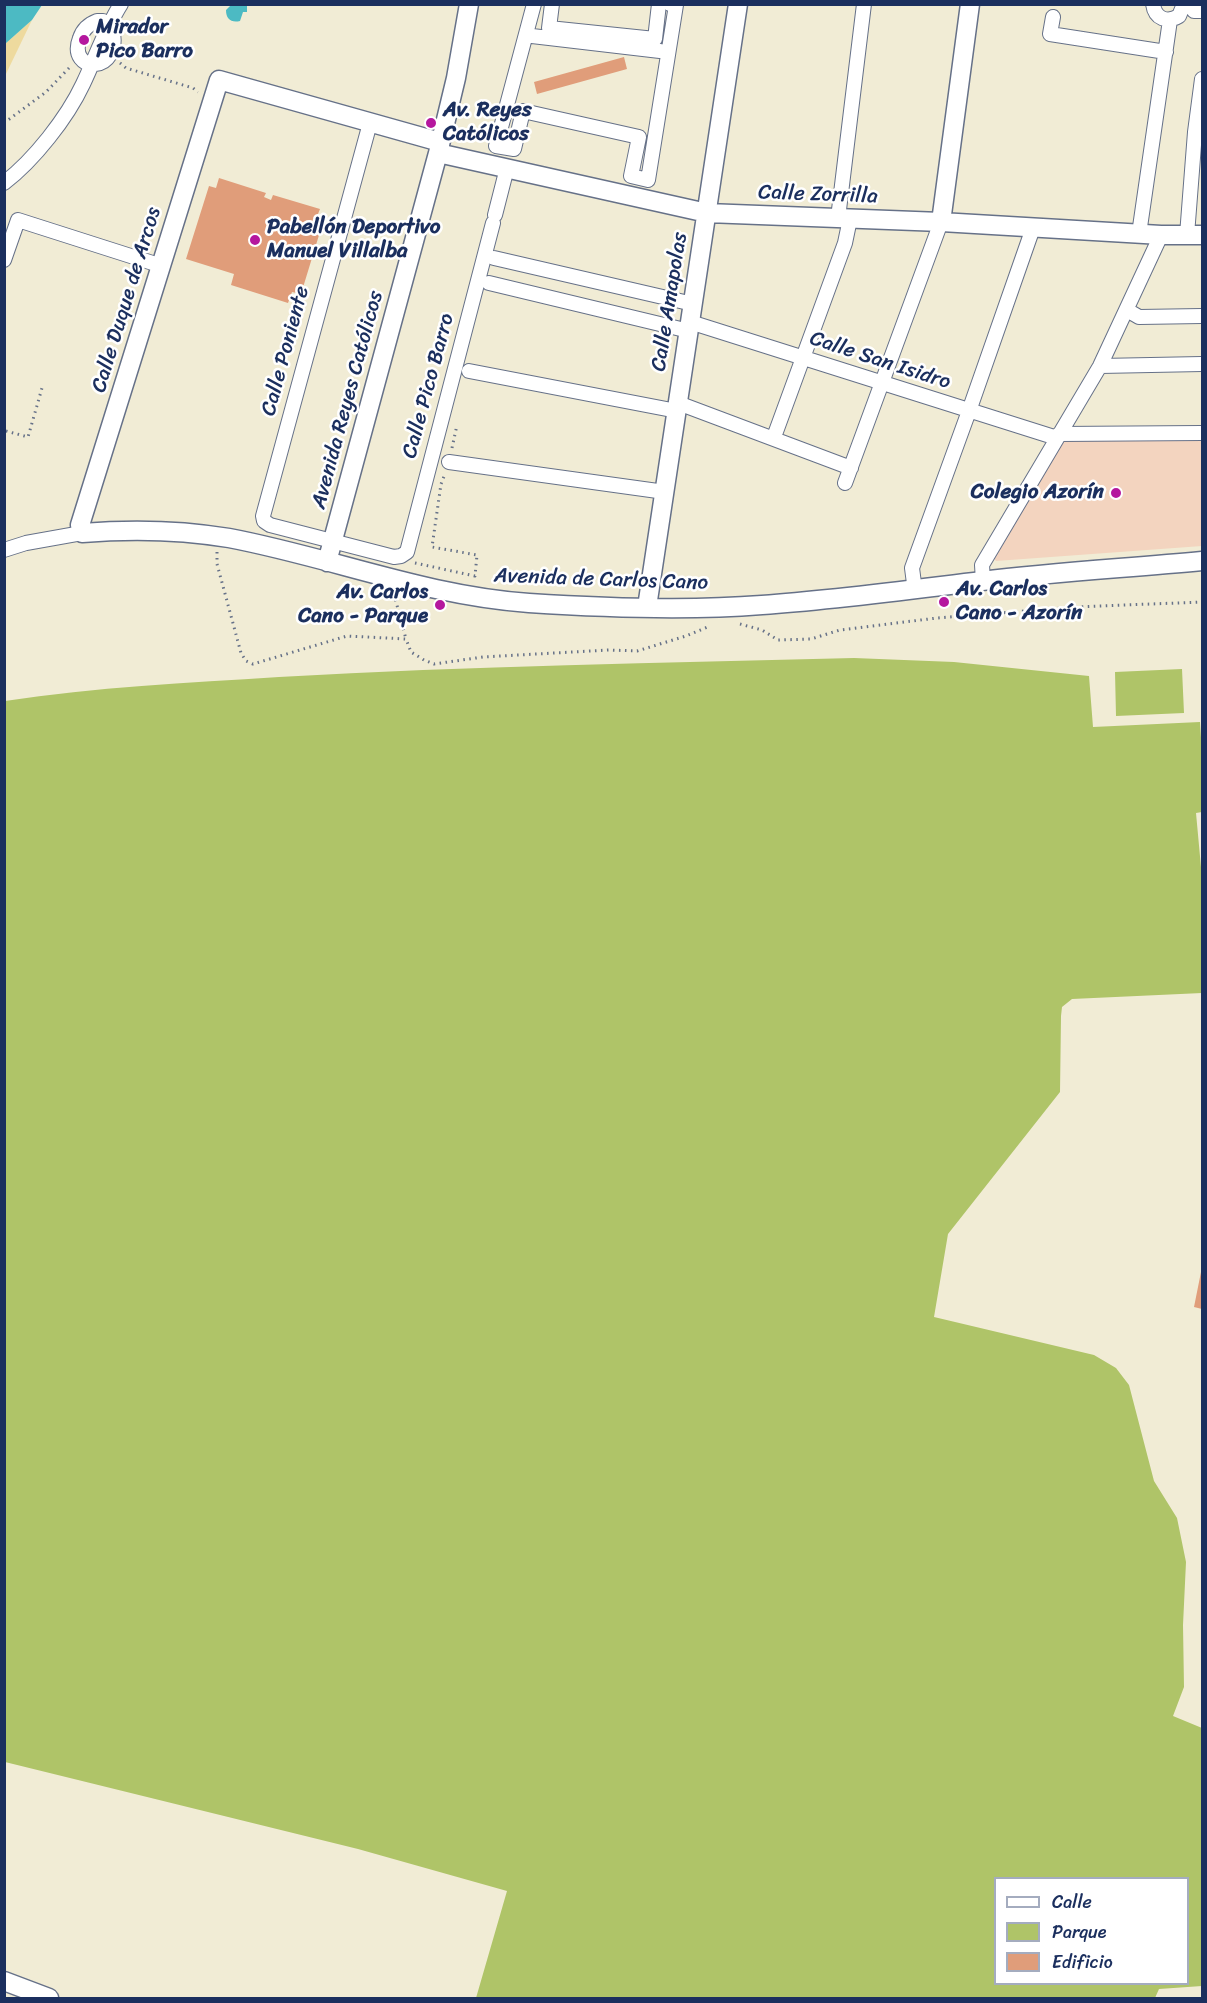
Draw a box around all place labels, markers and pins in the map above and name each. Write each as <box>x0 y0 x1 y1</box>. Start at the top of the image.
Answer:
place label: Mirador Pico Barro <box>96 15 193 65</box>
marker: Mirador Pico Barro <box>77 33 91 47</box>
place label: Av. Reyes Católicos <box>443 98 532 148</box>
marker: Av. Reyes Católicos <box>424 116 438 130</box>
place label: Pabellón Deportivo Manuel Villalba <box>267 215 440 265</box>
marker: Pabellón Deportivo Manuel Villalba <box>248 233 262 247</box>
place label: Colegio Azorín <box>971 480 1104 506</box>
marker: Colegio Azorín <box>1109 486 1123 500</box>
place label: Av. Carlos Cano - Azorín <box>956 577 1083 627</box>
place label: Av. Carlos Cano - Parque <box>298 580 428 630</box>
marker: Av. Carlos Cano - Azorín <box>937 595 951 609</box>
marker: Av. Carlos Cano - Parque <box>433 598 447 612</box>

